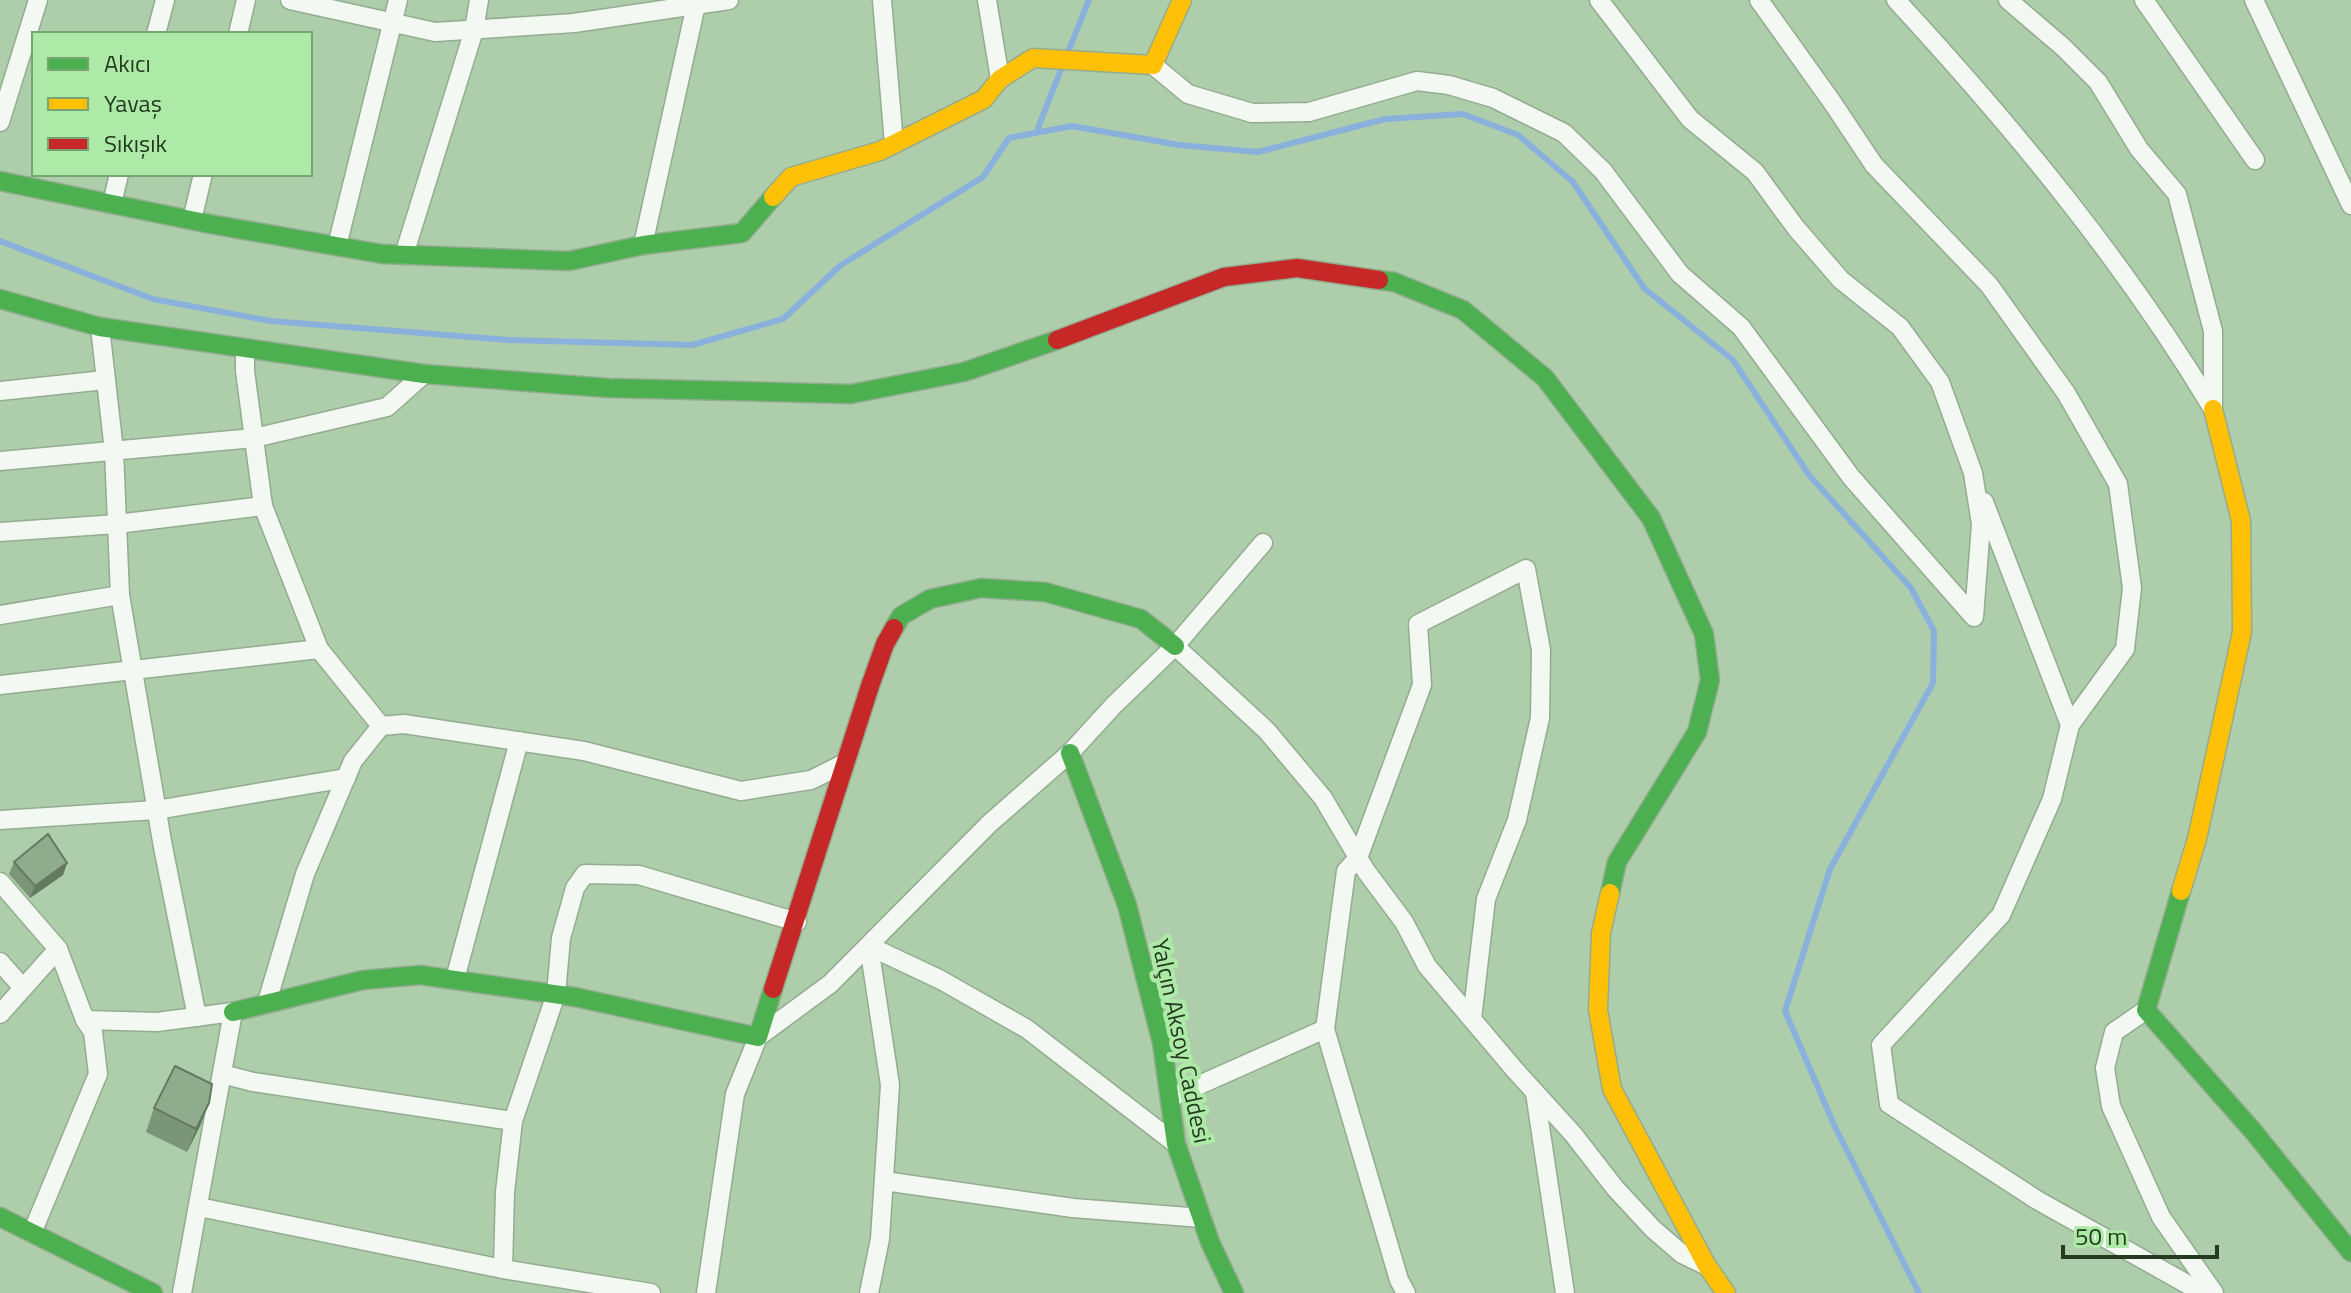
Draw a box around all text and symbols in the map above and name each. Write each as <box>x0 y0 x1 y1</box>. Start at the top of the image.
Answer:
legend <box>32 32 312 176</box>
text: Akıcı <box>104 45 151 81</box>
text: Yavaş <box>104 85 162 121</box>
text: Sıkışık <box>104 125 167 161</box>
street label: Yalçın Aksoy Caddesi <box>1143 935 1221 1146</box>
scale bar <box>2063 1209 2217 1259</box>
text: 50 m <box>2075 1218 2127 1254</box>

